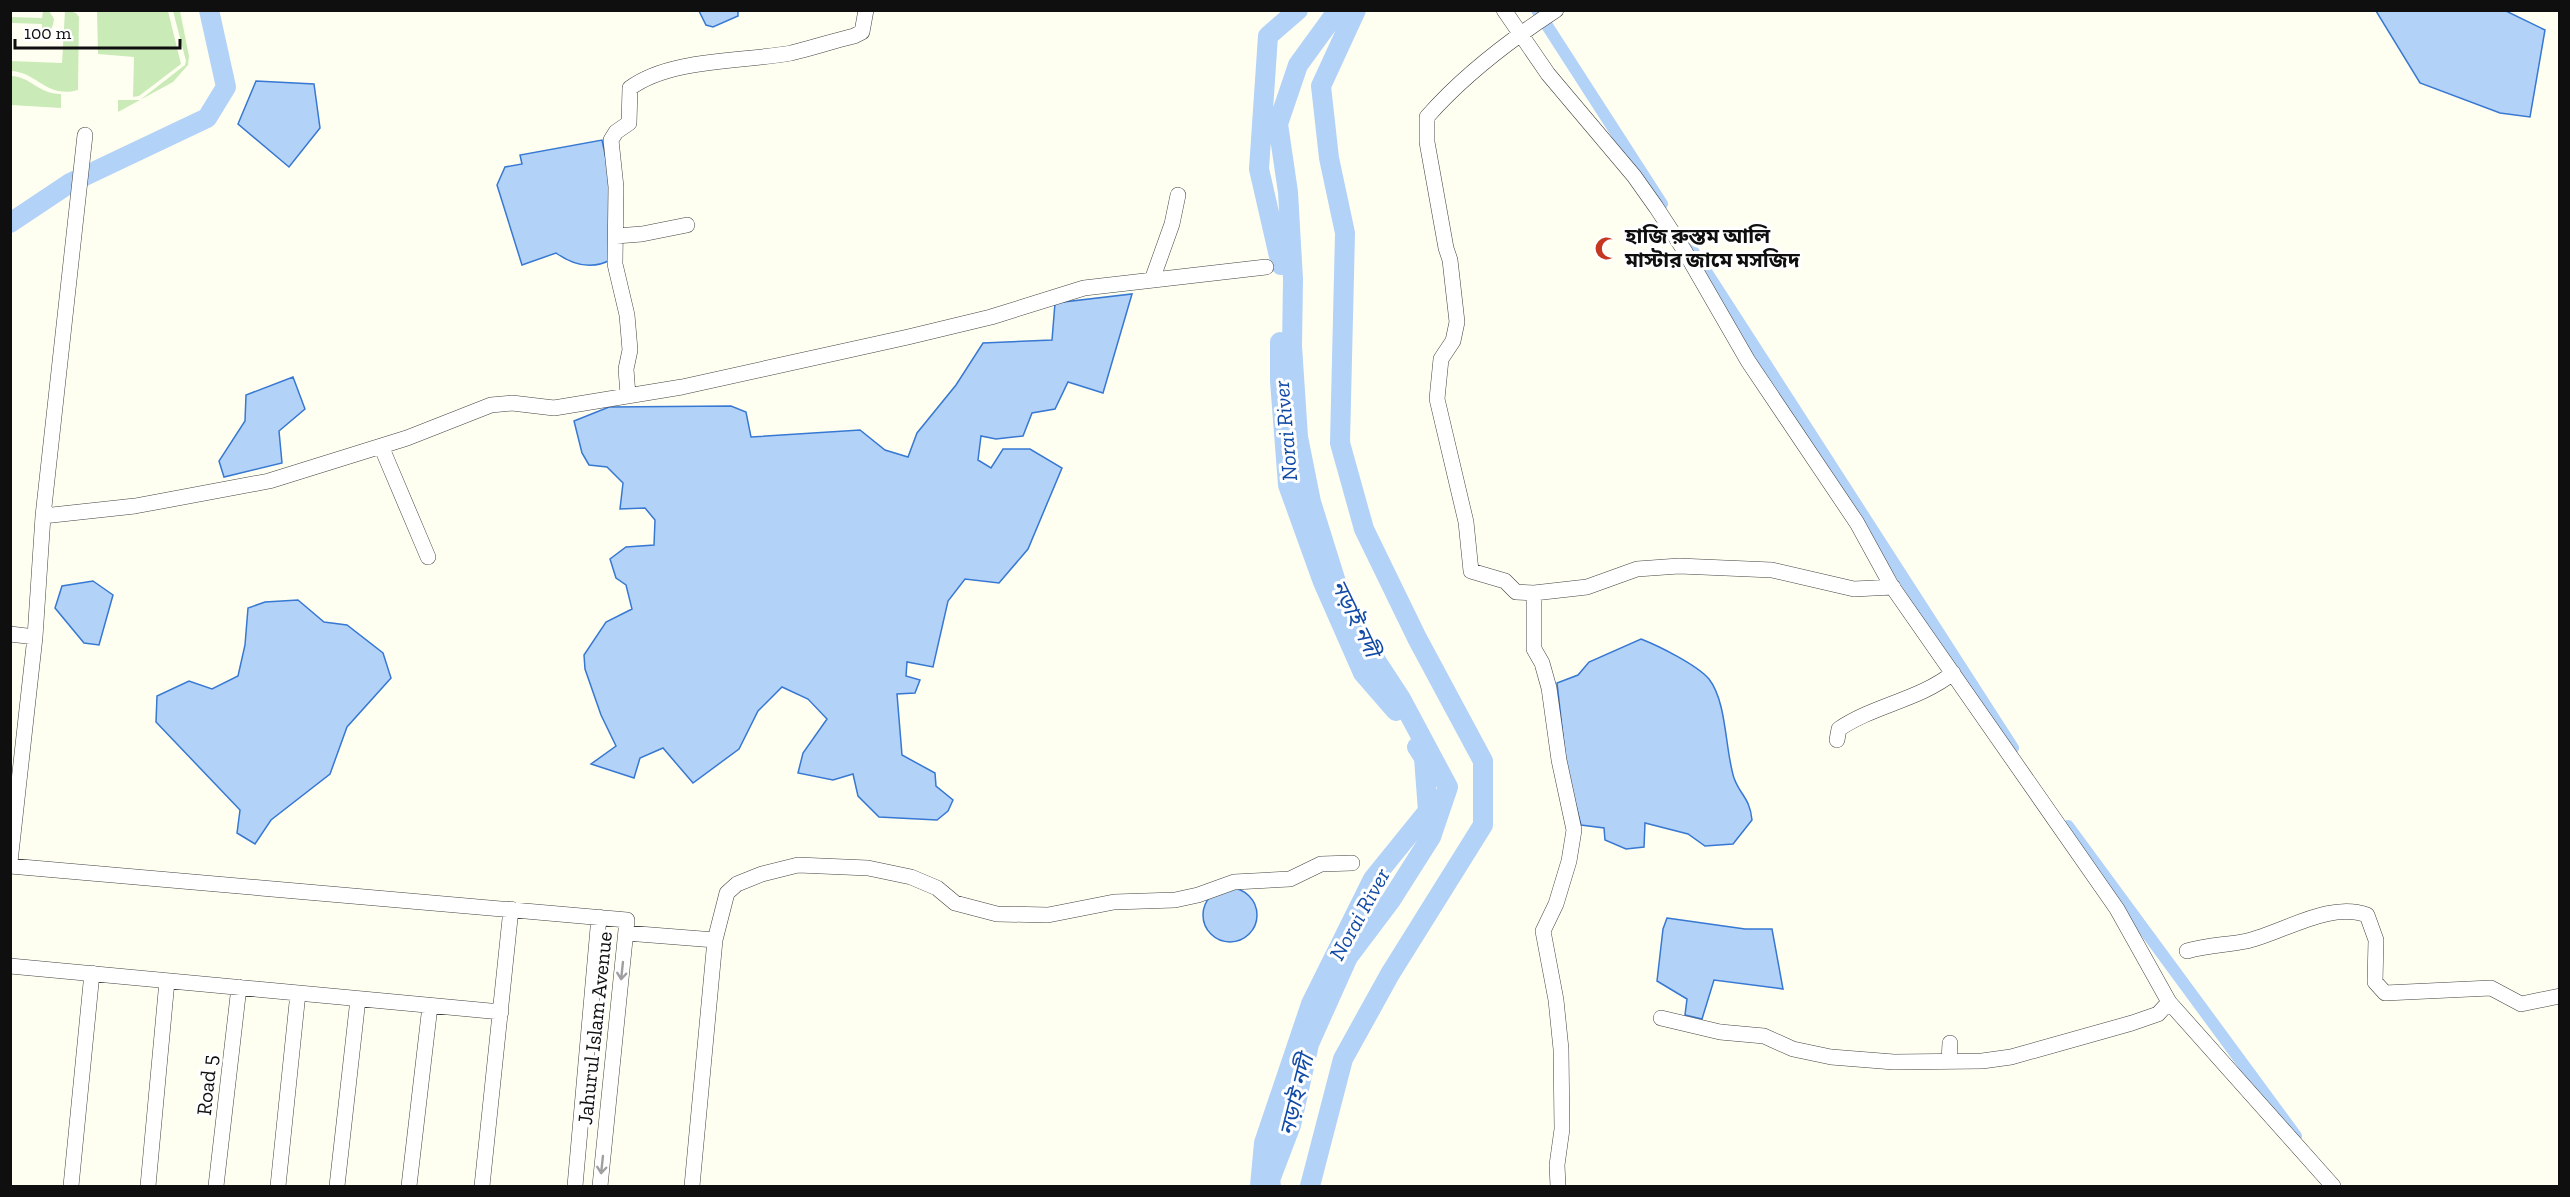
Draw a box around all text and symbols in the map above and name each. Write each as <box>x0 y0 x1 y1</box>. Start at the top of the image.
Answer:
scale bar <box>15 12 180 50</box>
text: 100 m <box>24 22 72 44</box>
place label: হাজি রুস্তম আলি মাস্টার জামে মসজিদ <box>1624 223 1801 272</box>
mosque icon: হাজি রুস্তম আলি মাস্টার জামে মসজিদ <box>1594 235 1620 261</box>
water label: Norai River <box>1268 379 1303 482</box>
water label: নড়াই নদী <box>1325 575 1388 665</box>
water label: Norai River <box>1323 863 1396 965</box>
street label: Jahurul Islam Avenue <box>572 930 617 1126</box>
one-way arrow <box>616 961 627 980</box>
water label: নড়াই নদী <box>1273 1048 1321 1138</box>
street label: Road 5 <box>191 1053 222 1116</box>
one-way arrow <box>596 1155 607 1174</box>

